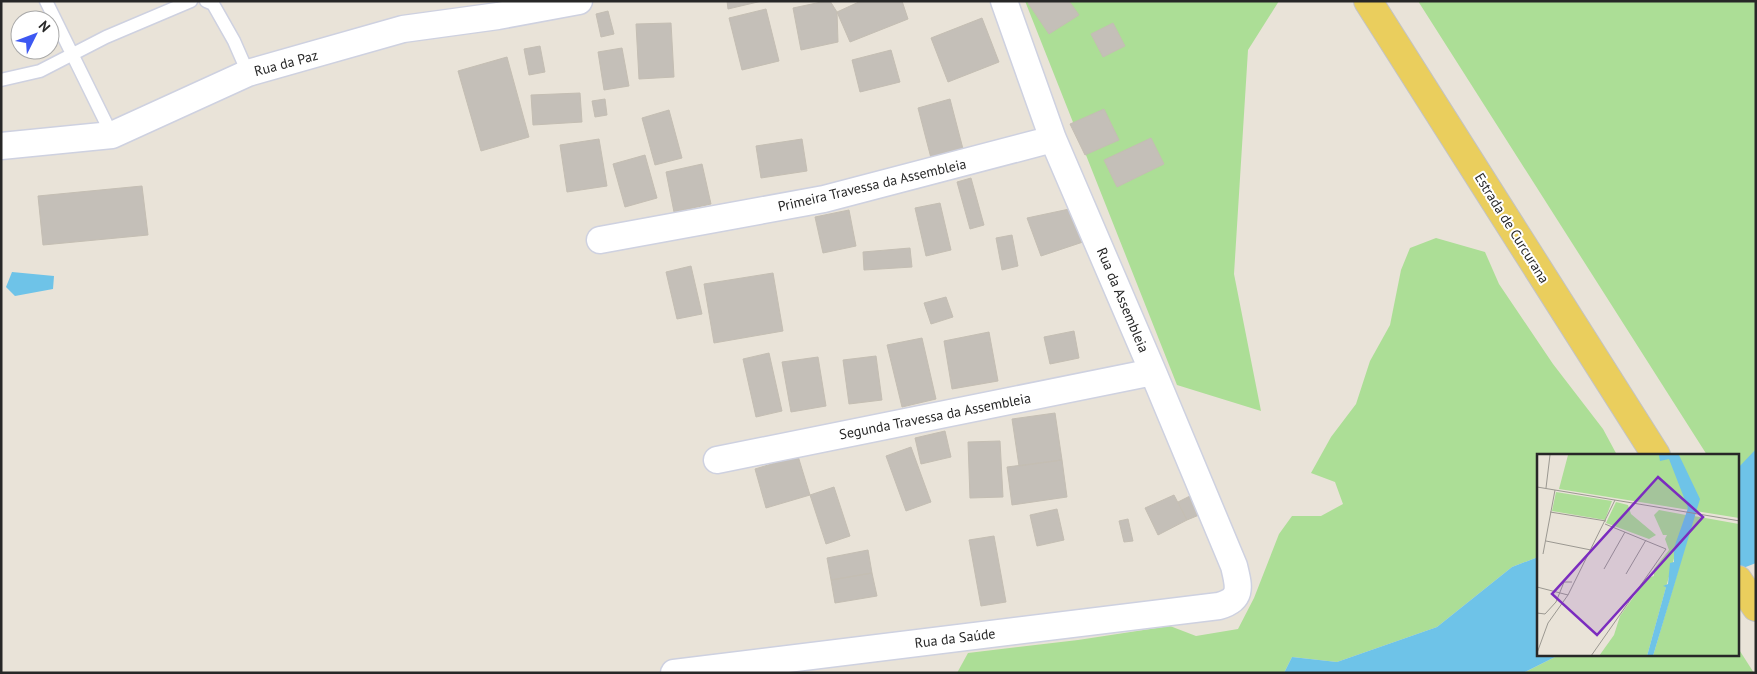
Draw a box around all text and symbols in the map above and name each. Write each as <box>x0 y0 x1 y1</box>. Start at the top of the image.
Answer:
north arrow <box>10 10 60 60</box>
text: N <box>35 17 54 36</box>
street label: Rua da Paz <box>252 46 320 80</box>
street label: Primeira Travessa da Assembleia <box>776 155 968 215</box>
street label: Estrada de Curcurana <box>1471 170 1553 287</box>
street label: Rua da Assembleia <box>1093 245 1153 355</box>
street label: Segunda Travessa da Assembleia <box>838 389 1032 443</box>
inset map <box>1537 454 1740 656</box>
street label: Rua da Saúde <box>914 624 996 652</box>

